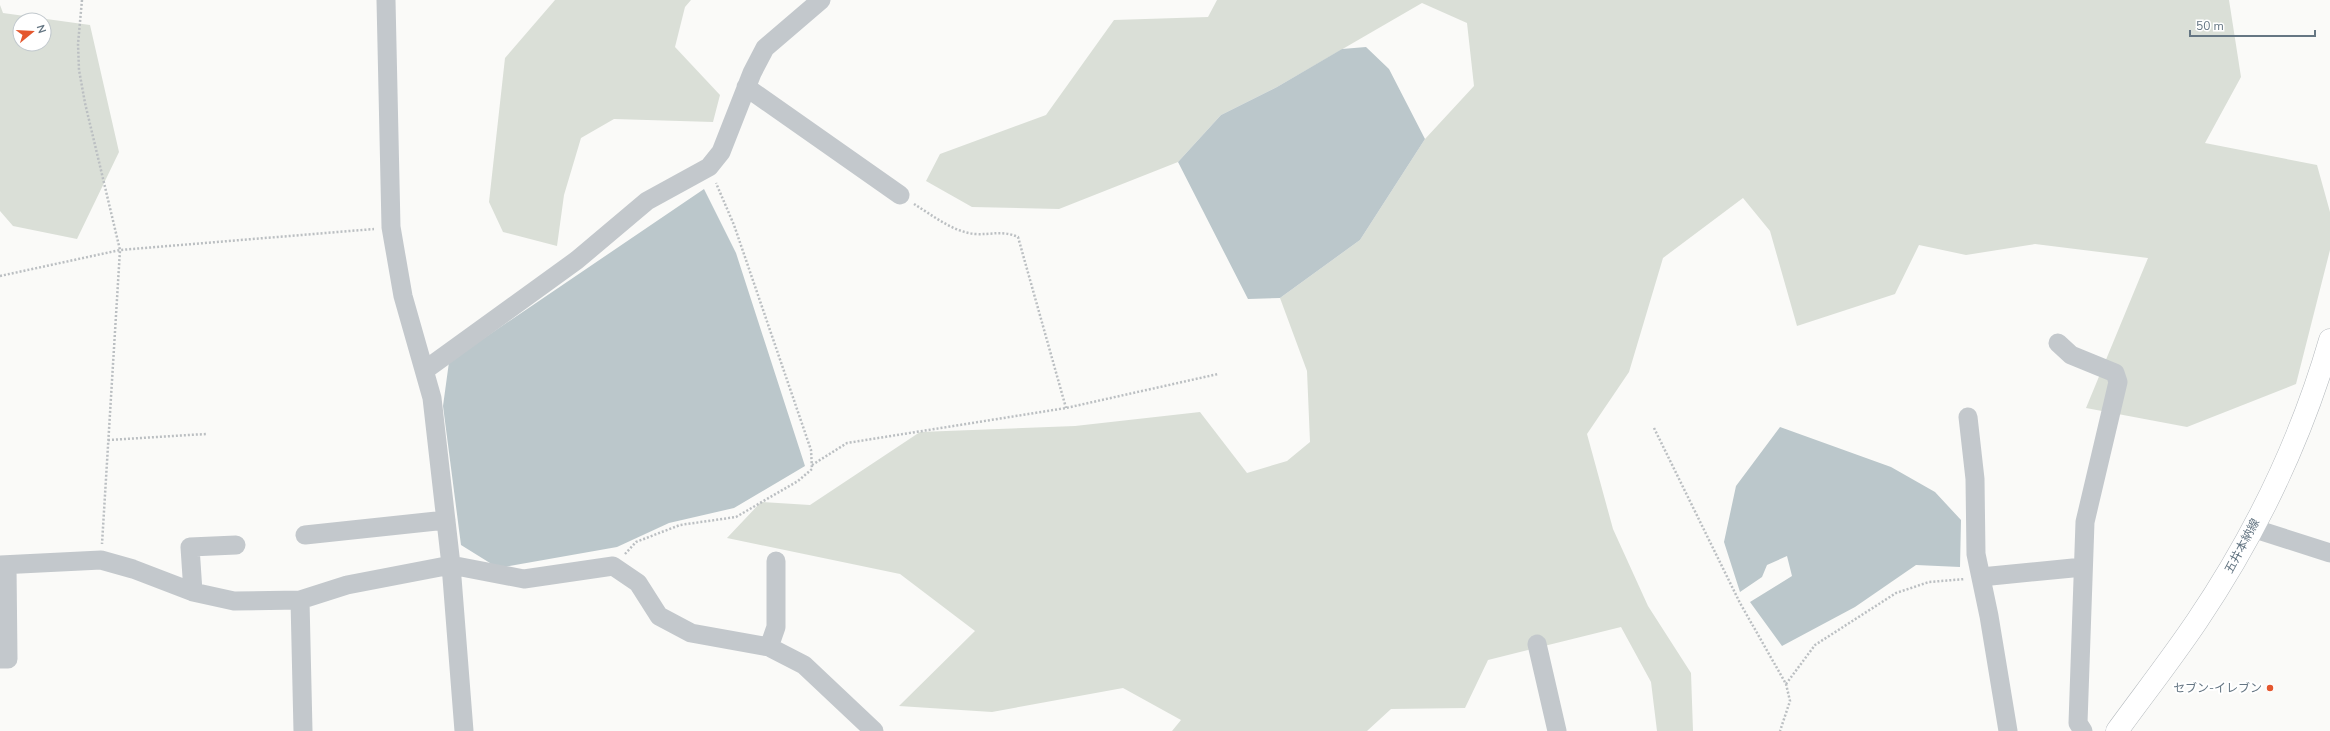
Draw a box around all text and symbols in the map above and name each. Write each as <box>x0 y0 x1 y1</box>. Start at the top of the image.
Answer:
north arrow <box>12 12 52 52</box>
scale bar <box>2190 12 2315 38</box>
text: 50 m <box>2196 18 2224 34</box>
text: N <box>33 23 49 35</box>
street label: 五井本納線 <box>2221 516 2263 576</box>
place label: セブン-イレブン <box>2173 680 2262 696</box>
marker: セブン-イレブン <box>2265 683 2275 693</box>

